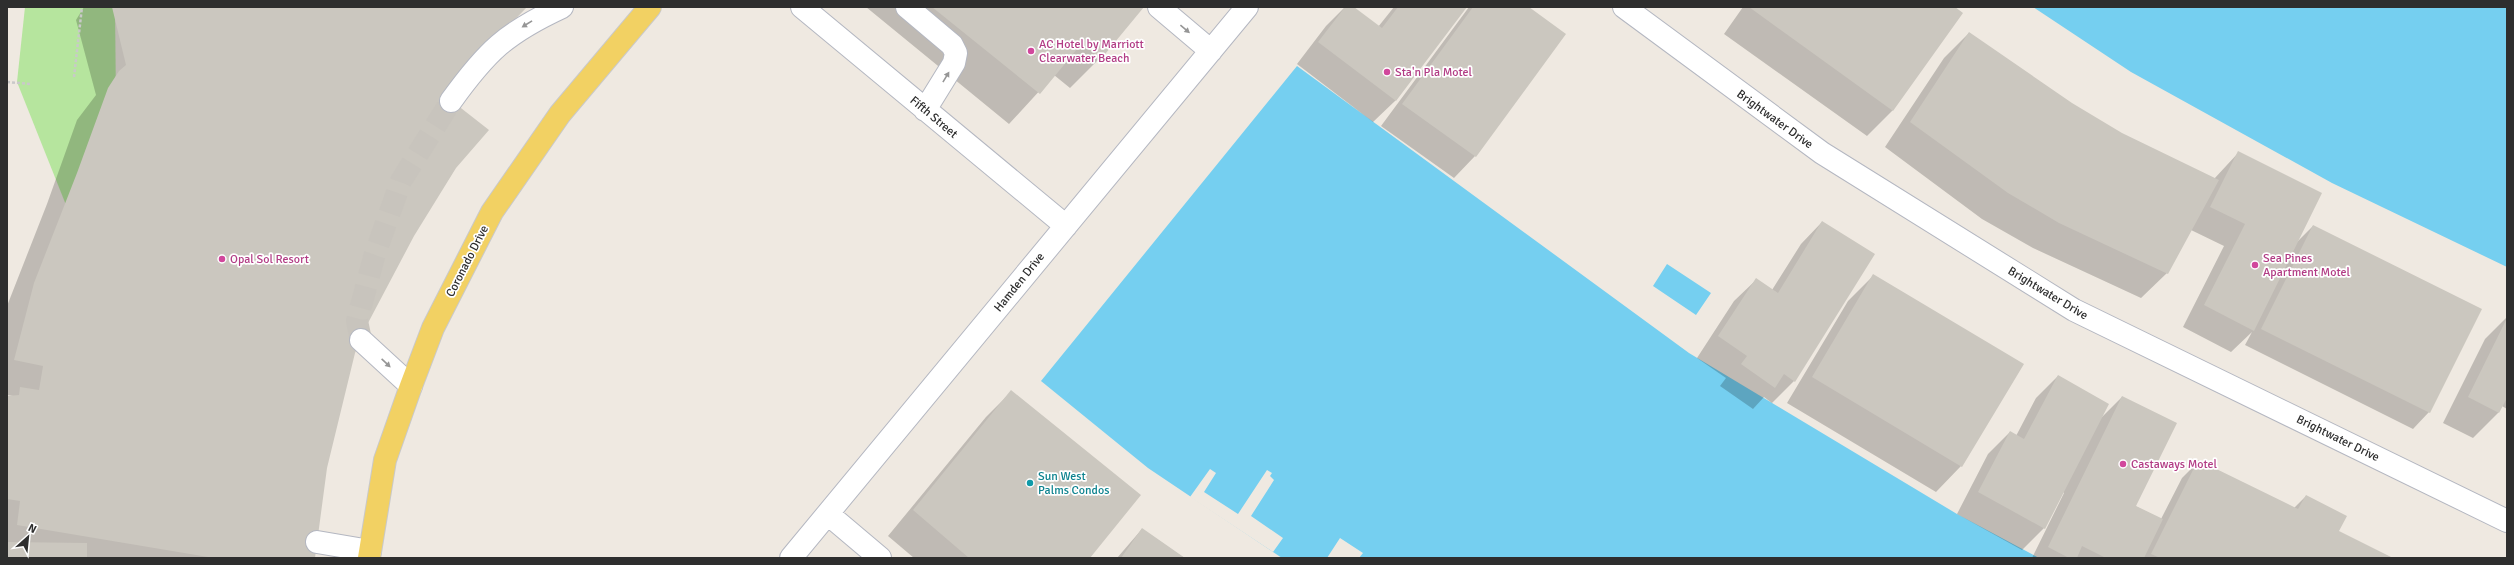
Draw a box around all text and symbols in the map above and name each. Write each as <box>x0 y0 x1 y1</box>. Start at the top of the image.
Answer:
one-way arrow <box>522 20 532 28</box>
one-way arrow <box>1179 25 1190 34</box>
place label: AC Hotel by Marriott Clearwater Beach <box>1039 37 1144 66</box>
marker: AC Hotel by Marriott Clearwater Beach <box>1026 46 1036 56</box>
place label: Sta'n Pla Motel <box>1395 65 1473 80</box>
marker: Sta'n Pla Motel <box>1382 67 1392 77</box>
one-way arrow <box>943 71 950 83</box>
street label: Brightwater Drive <box>1734 87 1816 152</box>
street label: Fifth Street <box>907 93 961 142</box>
street label: Coronado Drive <box>443 223 492 300</box>
street label: Hamden Drive <box>991 250 1048 315</box>
place label: Sea Pines Apartment Motel <box>2263 251 2351 280</box>
place label: Opal Sol Resort <box>230 252 309 267</box>
marker: Opal Sol Resort <box>217 254 227 264</box>
marker: Sea Pines Apartment Motel <box>2250 260 2260 270</box>
street label: Brightwater Drive <box>2005 264 2090 323</box>
one-way arrow <box>381 358 391 368</box>
street label: Brightwater Drive <box>2294 412 2382 465</box>
place label: Castaways Motel <box>2131 457 2218 472</box>
marker: Castaways Motel <box>2118 459 2128 469</box>
place label: Sun West Palms Condos <box>1038 469 1109 498</box>
marker: Sun West Palms Condos <box>1025 478 1035 488</box>
north arrow <box>8 517 48 557</box>
text: N <box>26 521 39 536</box>

